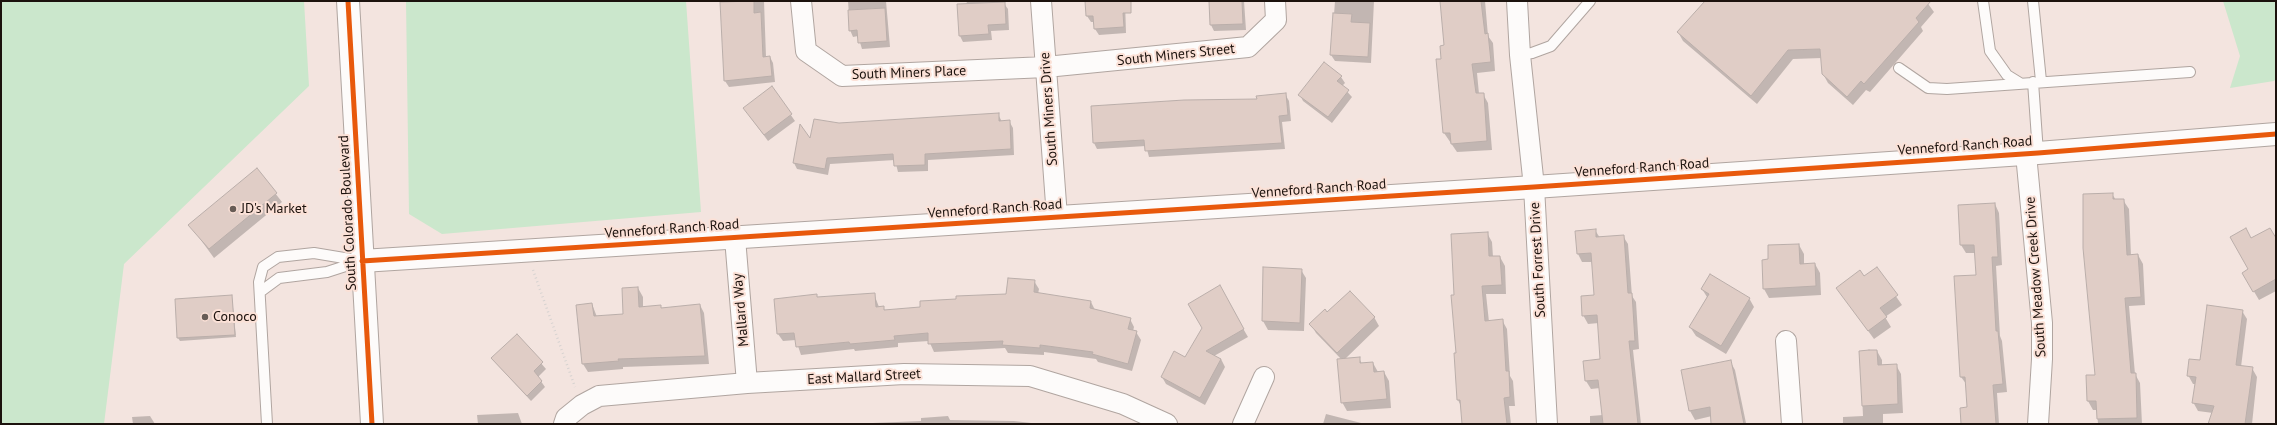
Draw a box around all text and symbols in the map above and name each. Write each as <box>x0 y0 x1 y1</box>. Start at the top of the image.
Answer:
street label: South Miners Street <box>1116 40 1236 70</box>
street label: South Miners Drive <box>1037 52 1061 166</box>
street label: South Miners Place <box>851 63 967 83</box>
street label: Venneford Ranch Road <box>1897 133 2033 159</box>
street label: South Colorado Boulevard <box>336 135 360 291</box>
street label: Venneford Ranch Road <box>1574 155 1710 181</box>
street label: Venneford Ranch Road <box>1251 176 1387 202</box>
street label: Venneford Ranch Road <box>927 196 1063 222</box>
street label: South Meadow Creek Drive <box>2022 196 2050 358</box>
place label: JD's Market <box>241 201 307 217</box>
street label: South Forrest Drive <box>1527 202 1549 318</box>
marker: JD's Market <box>228 204 238 214</box>
street label: Venneford Ranch Road <box>604 216 740 242</box>
street label: Mallard Way <box>729 273 753 347</box>
place label: Conoco <box>213 309 257 325</box>
marker: Conoco <box>200 312 210 322</box>
street label: East Mallard Street <box>807 366 921 388</box>

